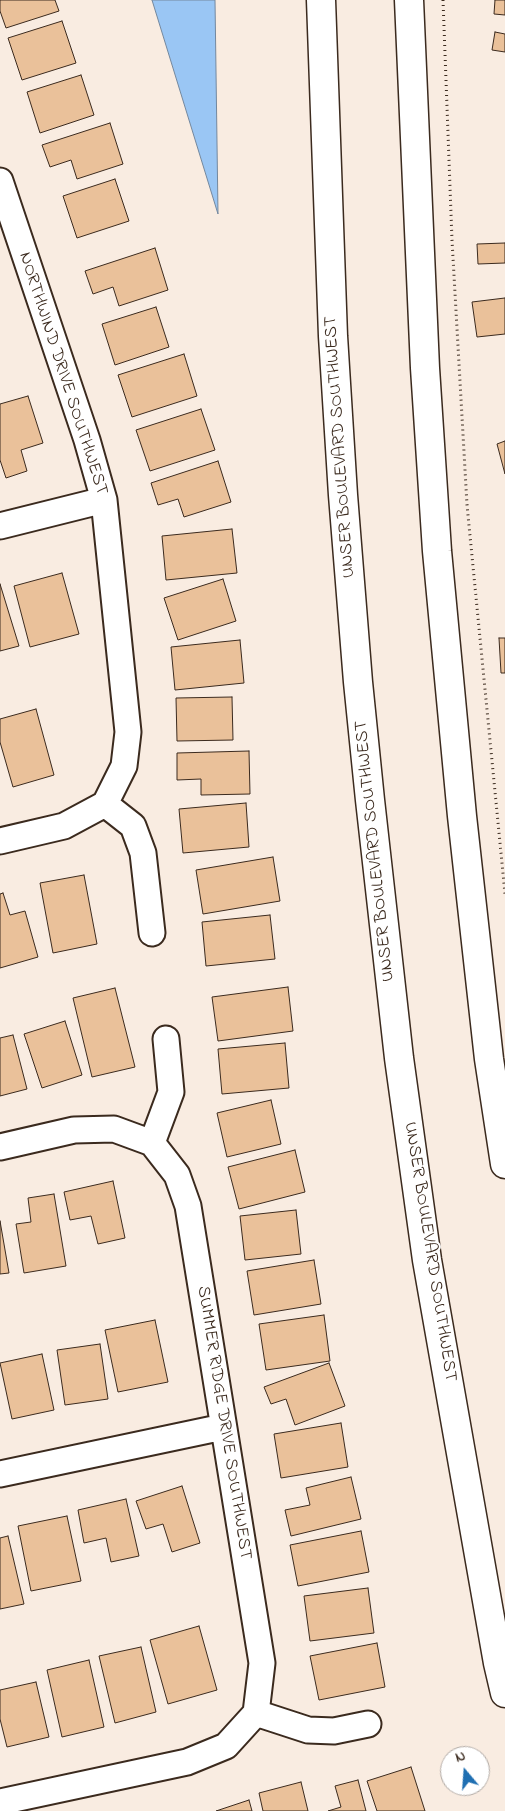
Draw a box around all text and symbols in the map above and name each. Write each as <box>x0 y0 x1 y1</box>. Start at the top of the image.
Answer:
street label: NORTHWIND DRIVE SOUTHWEST <box>12 250 112 498</box>
street label: UNSER BOULEVARD SOUTHWEST <box>321 315 361 579</box>
street label: UNSER BOULEVARD SOUTHWEST <box>352 719 400 983</box>
street label: UNSER BOULEVARD SOUTHWEST <box>398 1121 460 1383</box>
street label: SUMMER RIDGE DRIVE SOUTHWEST <box>191 1285 255 1561</box>
north arrow <box>440 1746 490 1796</box>
text: N <box>453 1746 468 1769</box>

